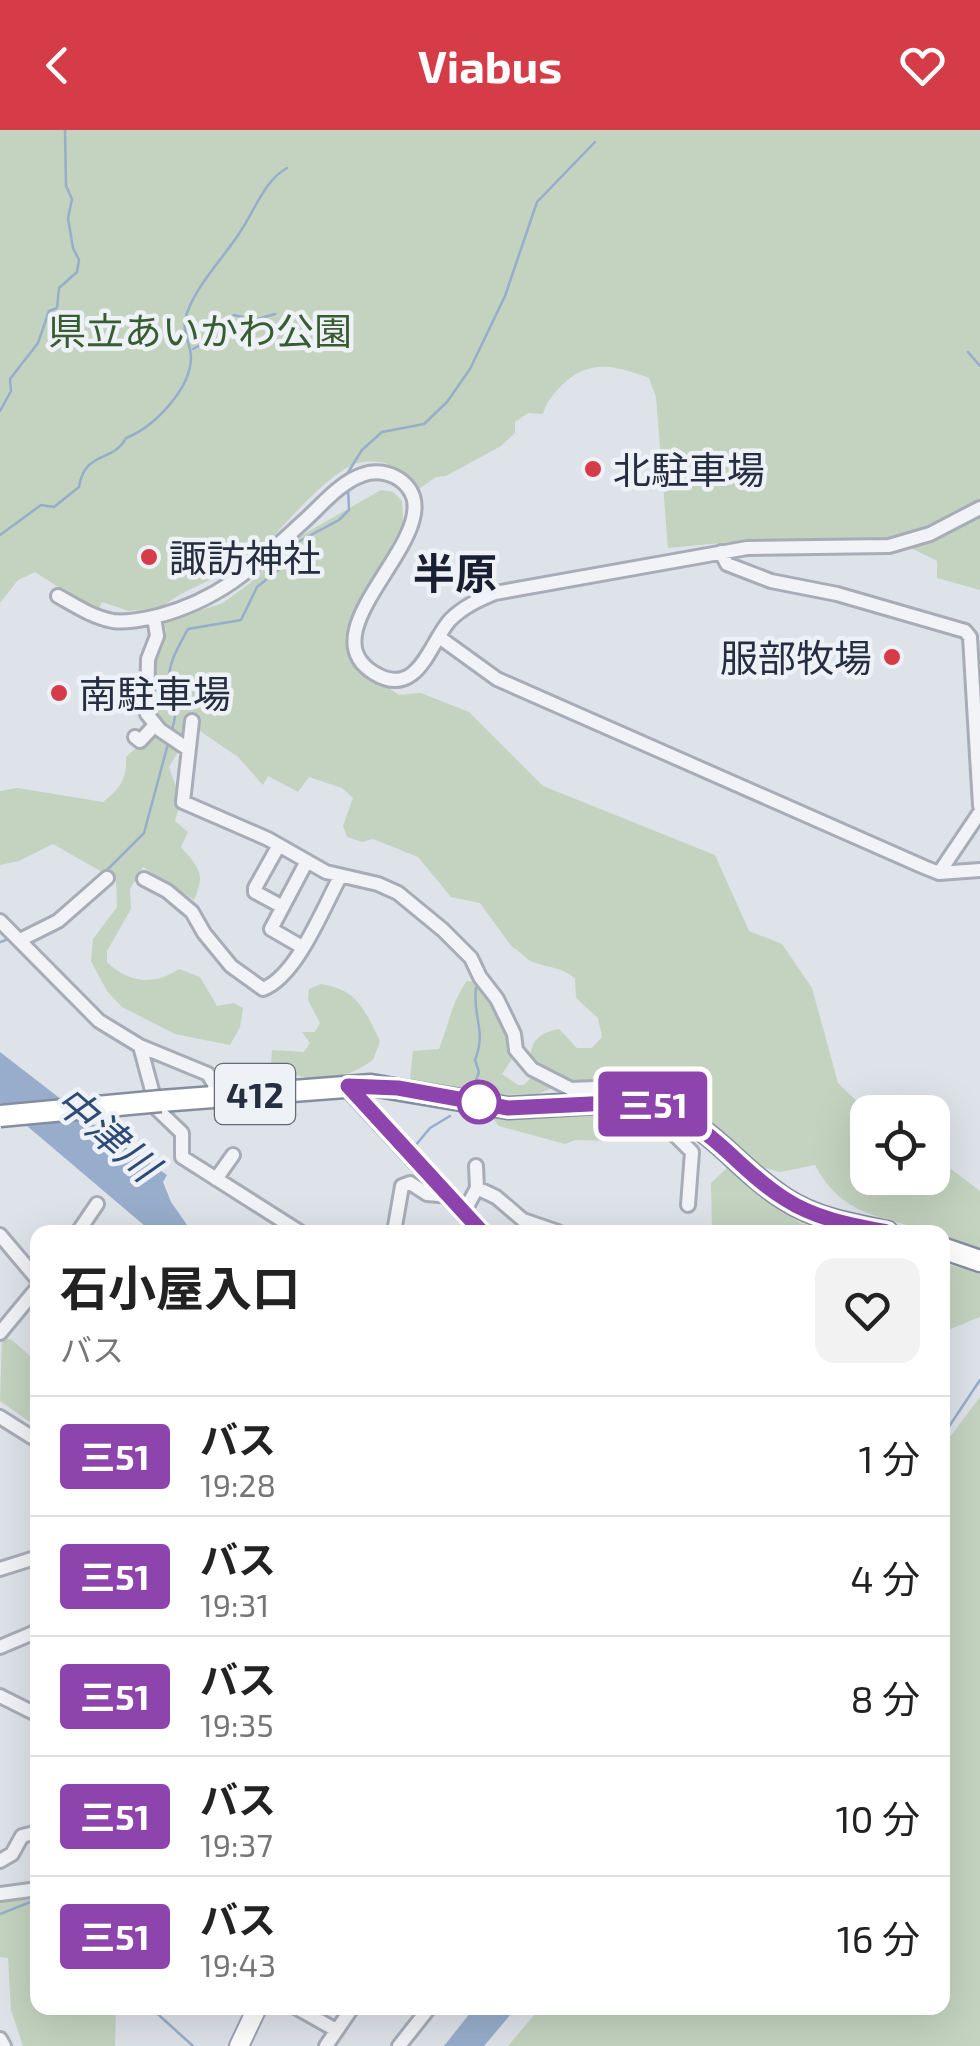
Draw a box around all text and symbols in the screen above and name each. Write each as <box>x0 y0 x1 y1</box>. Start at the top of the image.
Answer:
icon: back <box>30 38 85 93</box>
text: Viabus <box>418 38 562 92</box>
icon: heart <box>895 38 950 93</box>
park label: 県立あいかわ公園 <box>48 307 352 353</box>
place label: 北駐車場 <box>613 446 765 492</box>
marker: 北駐車場 <box>582 458 604 480</box>
place label: 諏訪神社 <box>169 534 321 580</box>
marker: 諏訪神社 <box>138 546 160 568</box>
district label: 半原 <box>413 547 497 597</box>
place label: 服部牧場 <box>720 634 872 680</box>
marker: 服部牧場 <box>881 646 903 668</box>
place label: 南駐車場 <box>79 670 231 716</box>
marker: 南駐車場 <box>48 682 70 704</box>
road number: 412 <box>215 1064 295 1124</box>
line badge: 三51 <box>596 1072 710 1136</box>
water label: 中津川 <box>47 1075 172 1192</box>
unlabelled marker <box>458 1081 500 1123</box>
text: 三51 <box>618 1083 688 1125</box>
map controls <box>850 1095 950 1195</box>
button: locate <box>850 1095 950 1195</box>
text: 石小屋入口 <box>60 1258 300 1316</box>
button: heart <box>815 1258 920 1363</box>
text: バス <box>60 1330 124 1368</box>
text: バス <box>200 1416 276 1462</box>
text: 三51 <box>80 1435 150 1477</box>
text: 1 分 <box>858 1435 920 1481</box>
text: 19:28 <box>200 1465 276 1503</box>
text: バス <box>200 1536 276 1582</box>
text: 三51 <box>80 1555 150 1597</box>
text: 4 分 <box>850 1555 920 1601</box>
text: 19:31 <box>200 1585 269 1623</box>
text: バス <box>200 1656 276 1702</box>
text: 三51 <box>80 1675 150 1717</box>
text: 8 分 <box>850 1675 920 1721</box>
text: 19:35 <box>200 1705 274 1743</box>
text: バス <box>200 1776 276 1822</box>
text: 三51 <box>80 1795 150 1837</box>
text: 10 分 <box>835 1795 920 1841</box>
text: 19:37 <box>200 1825 273 1863</box>
text: バス <box>200 1896 276 1942</box>
text: 三51 <box>80 1915 150 1957</box>
text: 16 分 <box>837 1915 920 1961</box>
text: 19:43 <box>200 1945 276 1983</box>

